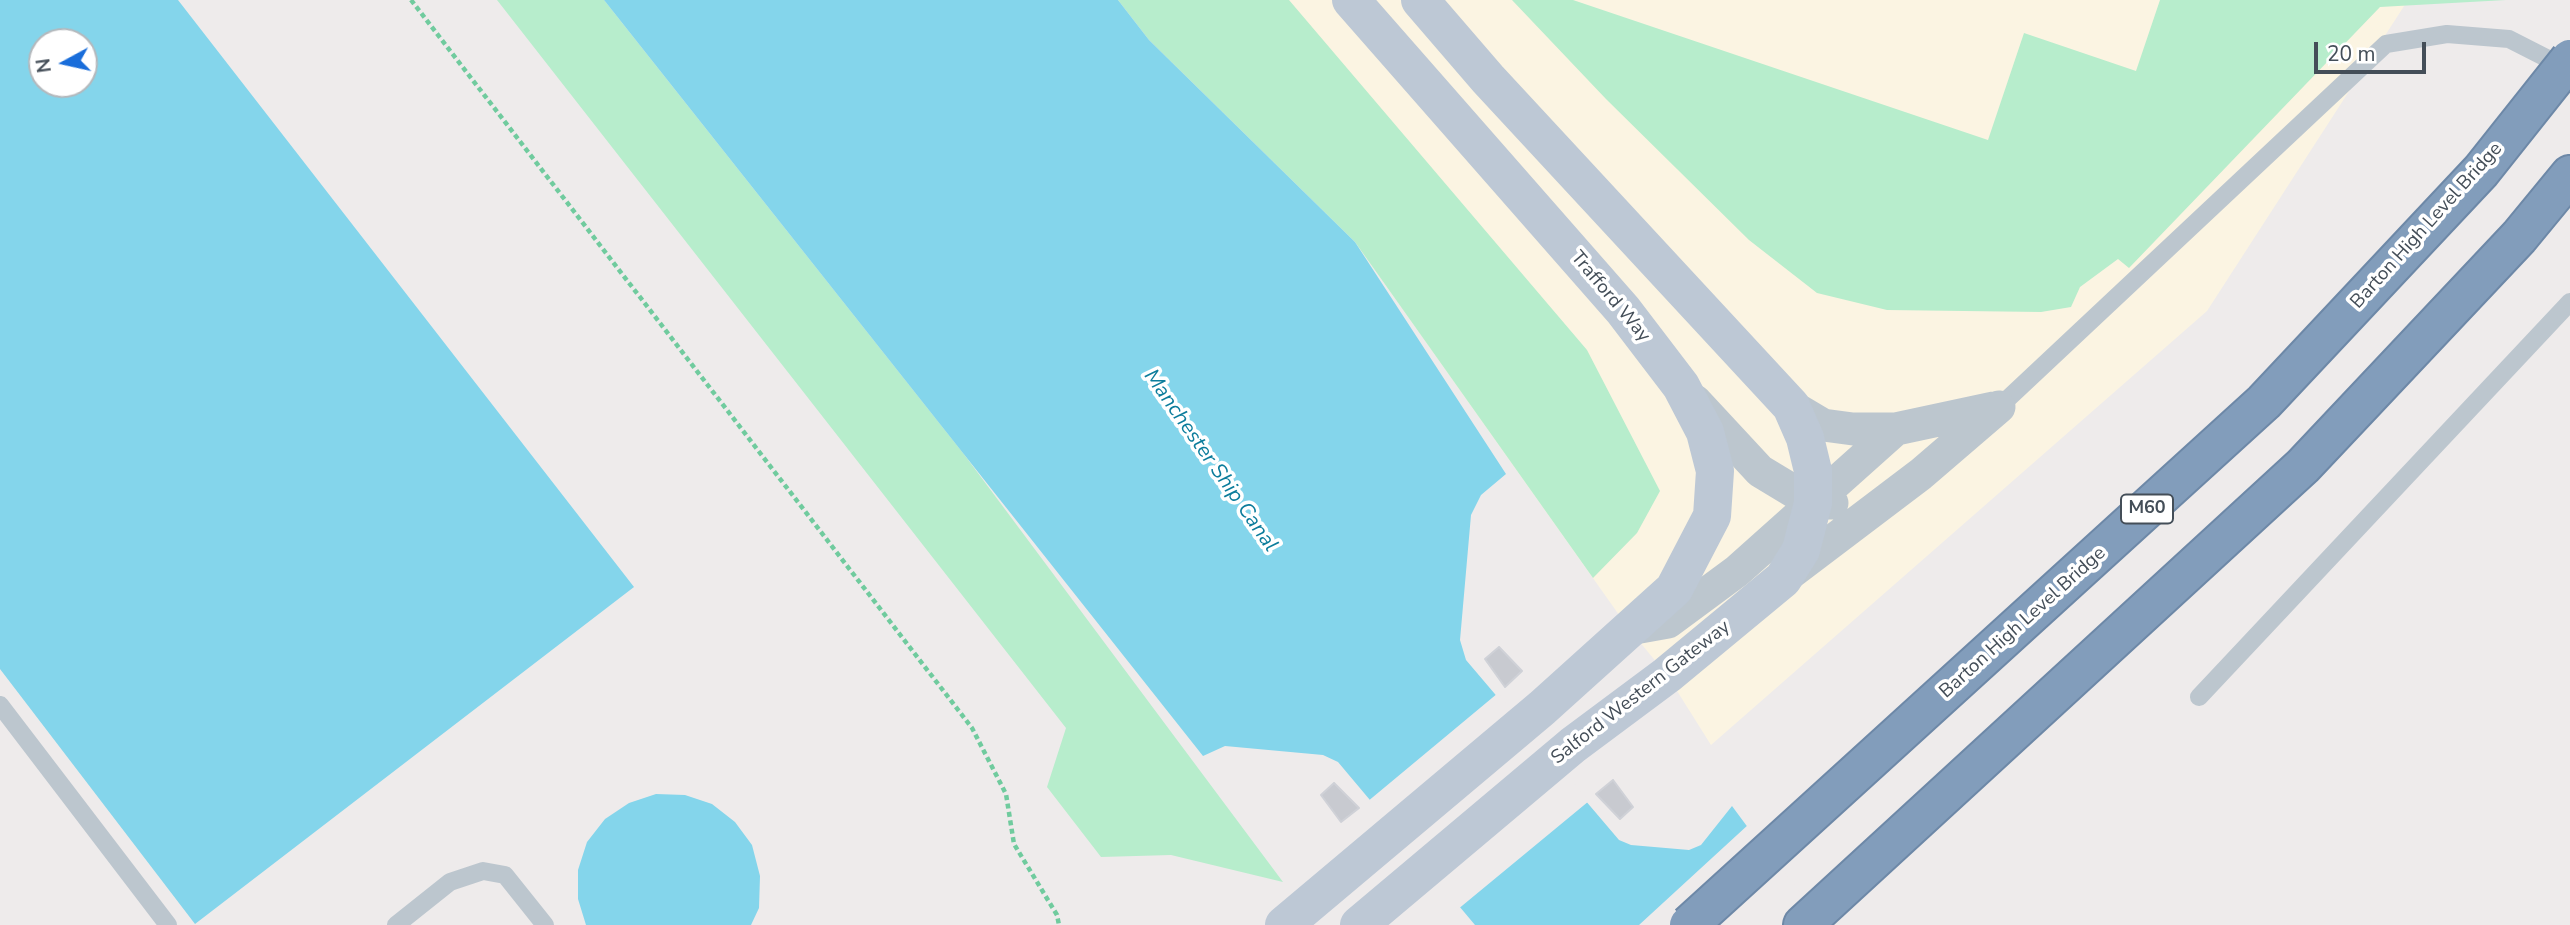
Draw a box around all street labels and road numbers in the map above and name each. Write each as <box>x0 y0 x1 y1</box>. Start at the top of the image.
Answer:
street label: Barton High Level Bridge <box>2346 138 2508 314</box>
street label: Trafford Way <box>1565 247 1655 347</box>
road number: M60 <box>2121 494 2173 524</box>
street label: Barton High Level Bridge <box>1935 542 2111 704</box>
street label: Salford Western Gateway <box>1547 616 1735 770</box>

